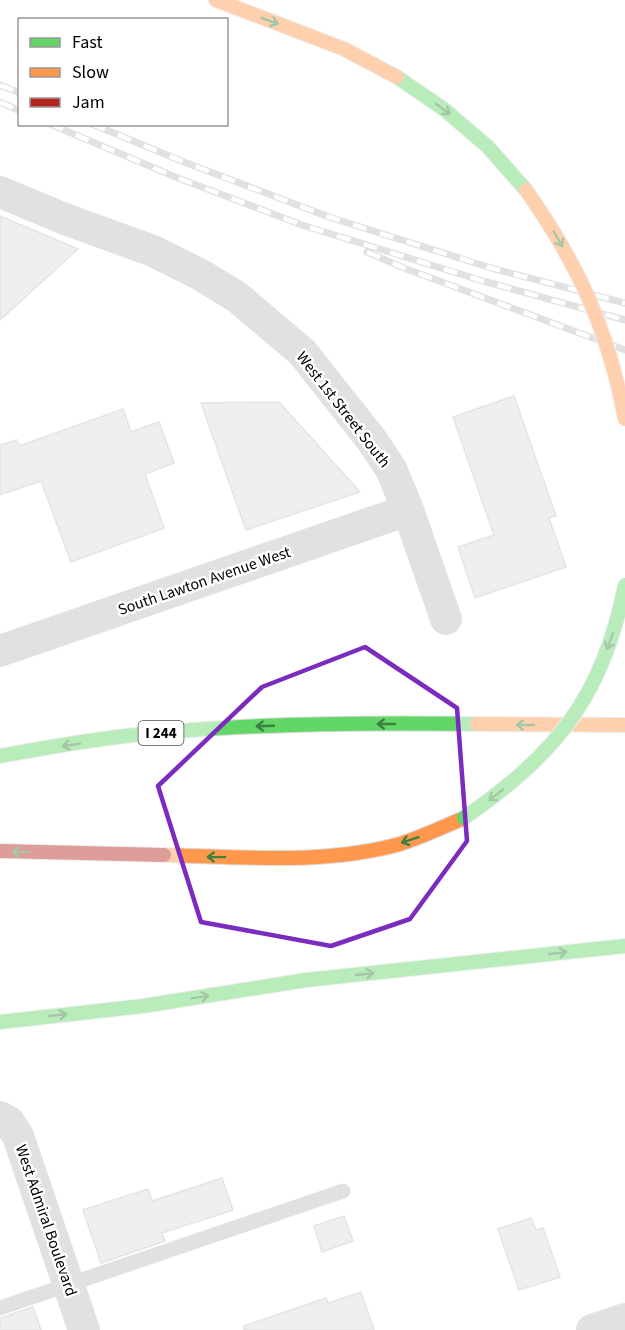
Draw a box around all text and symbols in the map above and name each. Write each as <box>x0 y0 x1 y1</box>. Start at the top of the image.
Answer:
one-way arrow <box>261 16 279 27</box>
legend <box>18 18 228 126</box>
text: Fast <box>72 30 103 55</box>
text: Slow <box>72 60 109 85</box>
text: Jam <box>72 90 105 115</box>
one-way arrow <box>434 103 450 116</box>
one-way arrow <box>553 230 565 247</box>
street label: West 1st Street South <box>291 347 396 472</box>
street label: South Lawton Avenue West <box>115 541 294 621</box>
one-way arrow <box>603 631 614 650</box>
one-way arrow <box>376 718 396 730</box>
one-way arrow <box>515 719 535 731</box>
road number: I 244 <box>138 721 184 745</box>
one-way arrow <box>256 721 276 732</box>
one-way arrow <box>62 739 81 750</box>
one-way arrow <box>488 789 504 802</box>
one-way arrow <box>401 835 420 846</box>
one-way arrow <box>12 846 32 858</box>
one-way arrow <box>207 851 227 862</box>
one-way arrow <box>548 947 568 958</box>
one-way arrow <box>354 968 374 979</box>
one-way arrow <box>190 991 210 1002</box>
one-way arrow <box>48 1010 68 1021</box>
street label: West Admiral Boulevard <box>10 1141 82 1299</box>

